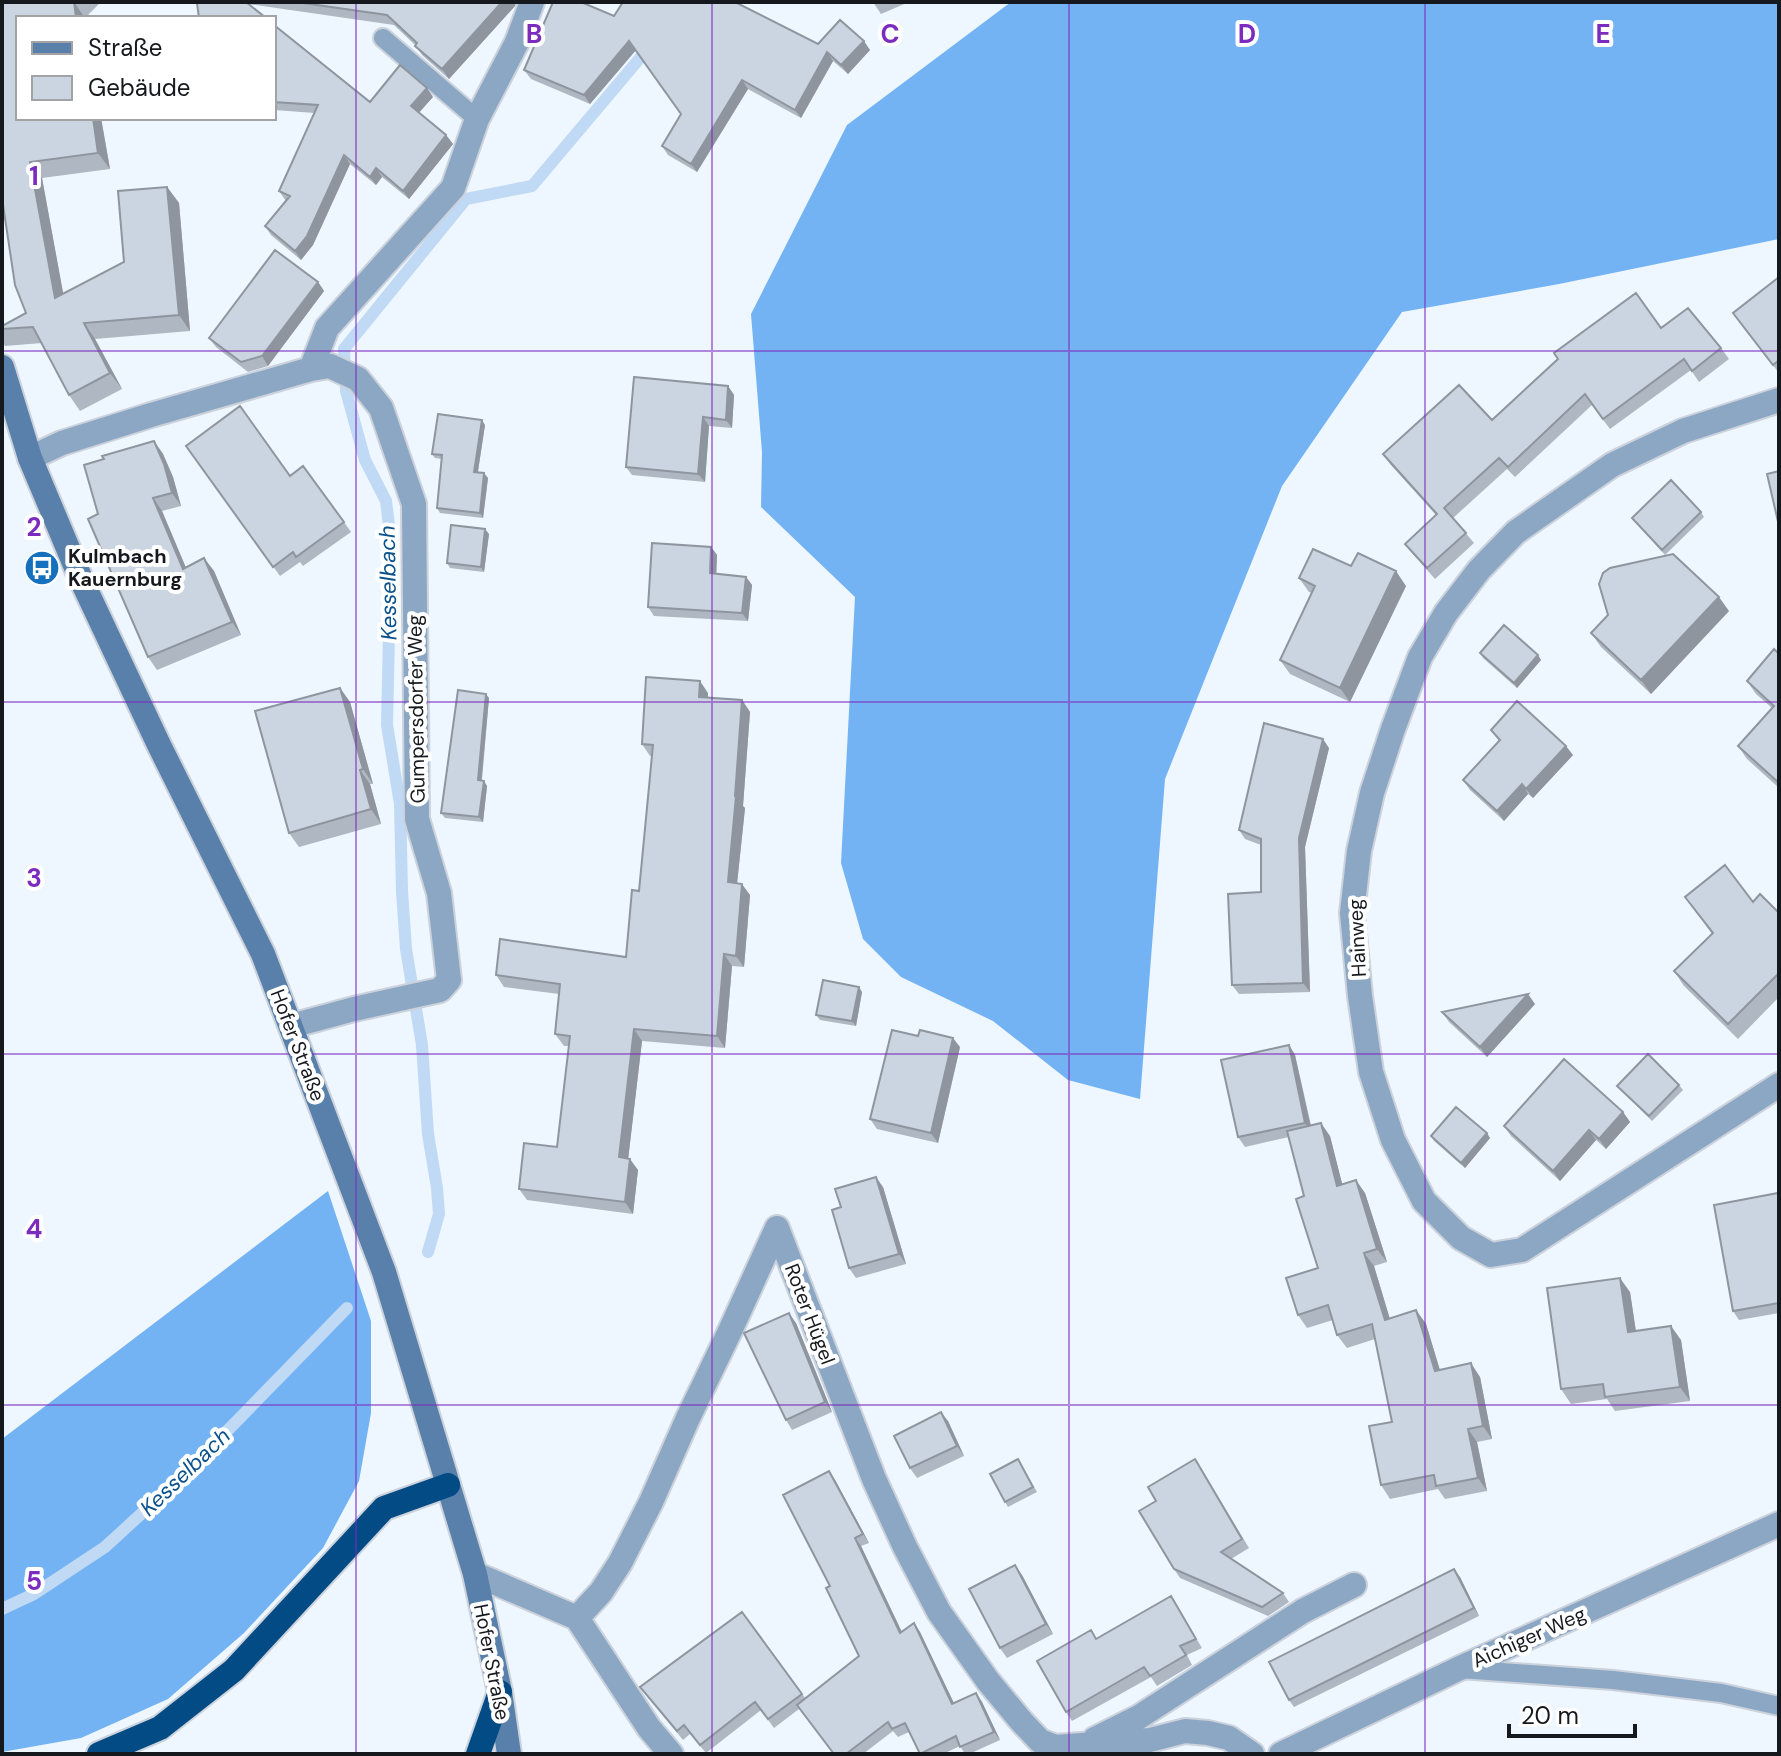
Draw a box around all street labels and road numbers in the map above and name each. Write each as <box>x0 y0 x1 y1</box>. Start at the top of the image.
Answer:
street label: Gumpersdorfer Weg <box>401 614 431 804</box>
street label: Hainweg <box>1342 898 1372 978</box>
street label: Hofer Straße <box>265 985 331 1105</box>
street label: Roter Hügel <box>779 1260 841 1368</box>
street label: Aichiger Weg <box>1468 1600 1590 1674</box>
street label: Hofer Straße <box>468 1602 516 1722</box>

